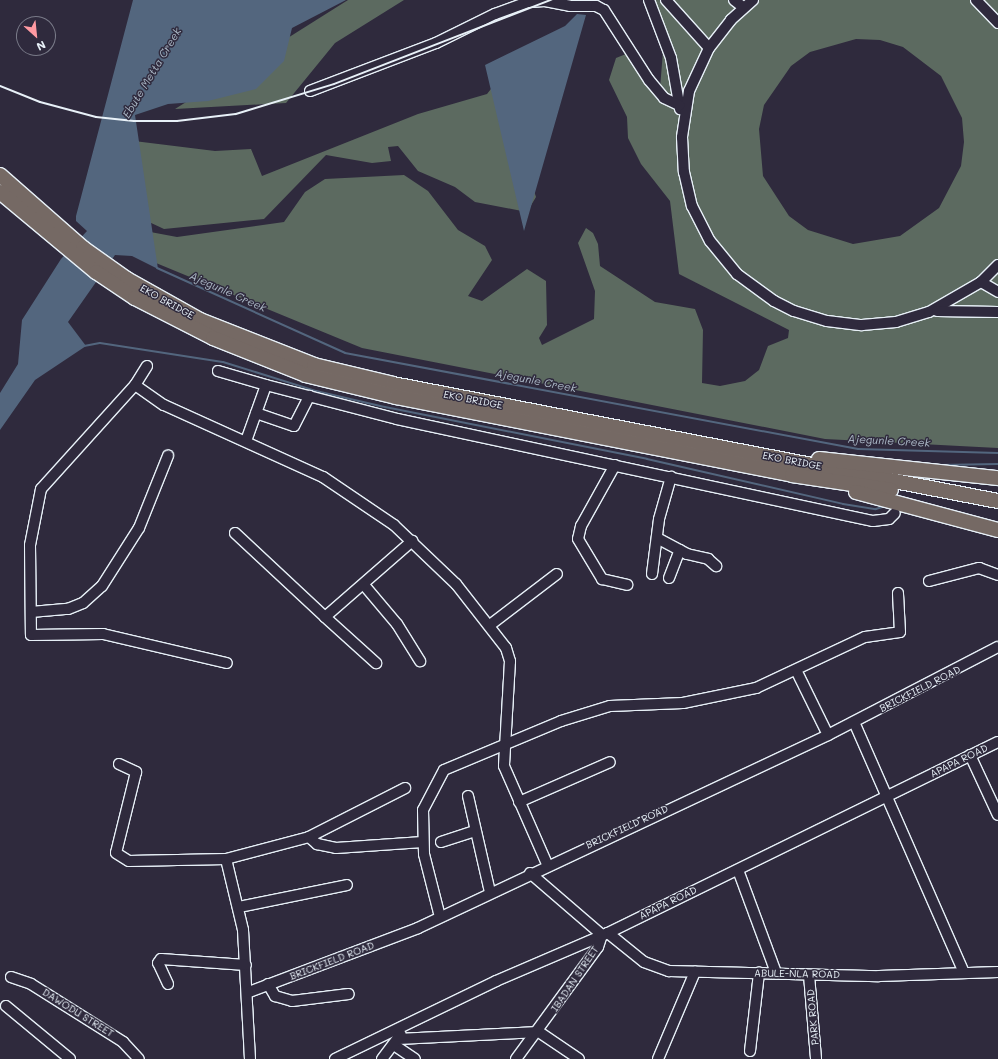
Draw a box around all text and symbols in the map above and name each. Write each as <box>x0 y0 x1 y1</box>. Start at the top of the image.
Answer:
north arrow <box>16 16 56 56</box>
water label: Ebute Metta Creek <box>120 25 184 121</box>
text: N <box>34 38 48 55</box>
water label: Ajegunle Creek <box>188 269 268 315</box>
street label: EKO BRIDGE <box>138 282 196 322</box>
water label: Ajegunle Creek <box>494 367 578 395</box>
street label: EKO BRIDGE <box>442 388 504 412</box>
water label: Ajegunle Creek <box>847 432 931 450</box>
street label: EKO BRIDGE <box>761 449 823 473</box>
street label: BRICKFIELD ROAD <box>877 663 963 715</box>
street label: APAPA ROAD <box>928 742 990 780</box>
street label: BRICKFIELD ROAD <box>584 803 670 851</box>
street label: APAPA ROAD <box>637 884 699 922</box>
street label: BRICKFIELD ROAD <box>288 939 376 983</box>
street label: IBADAN STREET <box>549 944 601 1014</box>
street label: ABULE-NLA ROAD <box>754 967 840 981</box>
street label: DAWODU STREET <box>40 986 116 1040</box>
street label: PARK ROAD <box>805 989 821 1045</box>

